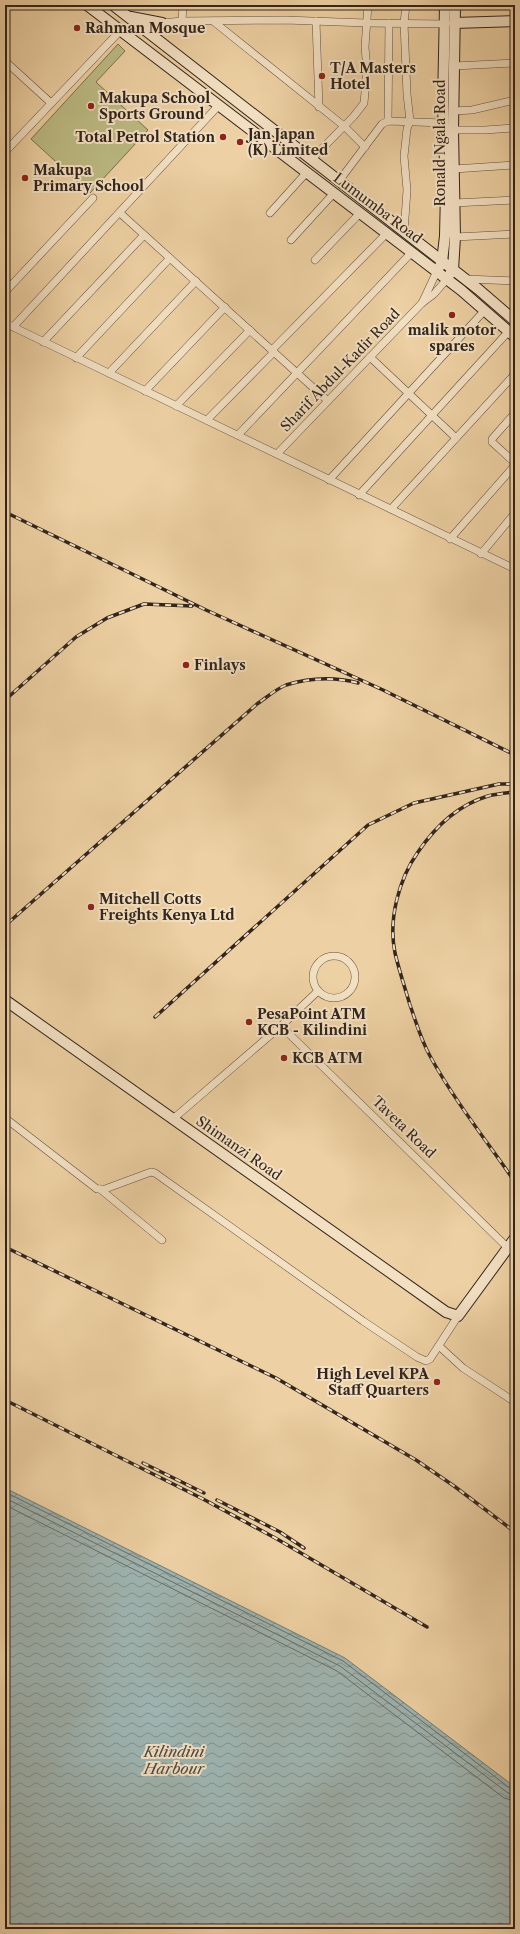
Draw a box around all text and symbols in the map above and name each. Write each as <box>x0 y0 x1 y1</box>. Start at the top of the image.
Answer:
place label: Rahman Mosque <box>85 19 205 37</box>
marker: Rahman Mosque <box>72 23 82 33</box>
place label: T/A Masters Hotel <box>330 59 416 93</box>
marker: T/A Masters Hotel <box>317 71 327 81</box>
street label: Ronald Ngala Road <box>431 79 449 206</box>
place label: Makupa School Sports Ground <box>99 89 210 123</box>
marker: Makupa School Sports Ground <box>86 101 96 111</box>
place label: Jan Japan (K) Limited <box>245 125 329 159</box>
place label: Total Petrol Station <box>75 128 215 146</box>
marker: Total Petrol Station <box>218 132 228 142</box>
marker: Jan Japan (K) Limited <box>235 137 245 147</box>
place label: Makupa Primary School <box>33 161 144 195</box>
street label: Lumumba Road <box>330 169 426 248</box>
marker: Makupa Primary School <box>20 173 30 183</box>
street label: Sharif Abdul-Kadir Road <box>276 304 404 435</box>
marker: malik motor spares <box>447 310 457 320</box>
place label: malik motor spares <box>408 321 496 355</box>
place label: Finlays <box>194 656 246 674</box>
marker: Finlays <box>181 660 191 670</box>
place label: Mitchell Cotts Freights Kenya Ltd <box>99 890 235 924</box>
marker: Mitchell Cotts Freights Kenya Ltd <box>86 902 96 912</box>
place label: PesaPoint ATM KCB - Kilindini <box>257 1005 367 1039</box>
marker: PesaPoint ATM KCB - Kilindini <box>244 1017 254 1027</box>
place label: KCB ATM <box>292 1049 363 1067</box>
marker: KCB ATM <box>279 1053 289 1063</box>
street label: Taveta Road <box>368 1092 440 1162</box>
street label: Shimanzi Road <box>193 1112 286 1184</box>
place label: High Level KPA Staff Quarters <box>316 1365 430 1399</box>
marker: High Level KPA Staff Quarters <box>432 1377 442 1387</box>
water label: Kilindini Harbour <box>143 1742 206 1778</box>

